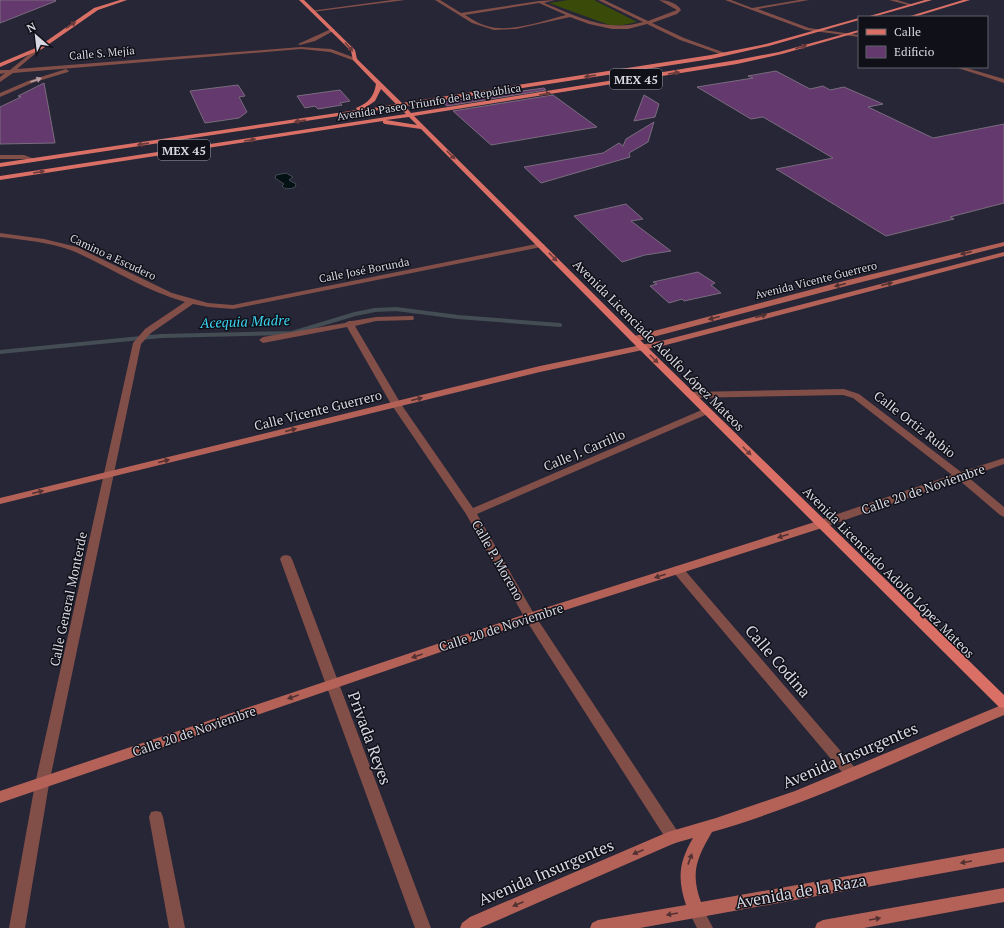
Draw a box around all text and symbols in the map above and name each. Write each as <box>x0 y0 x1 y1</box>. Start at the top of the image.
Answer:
north arrow <box>16 16 56 56</box>
legend <box>858 16 988 68</box>
text: N <box>24 19 39 35</box>
one-way arrow <box>66 21 77 29</box>
text: Calle <box>894 24 921 39</box>
one-way arrow <box>344 42 354 52</box>
street label: Calle S. Mejía <box>69 43 136 63</box>
one-way arrow <box>795 44 807 50</box>
text: Edificio <box>894 44 935 59</box>
road number: MEX 45 <box>610 69 662 89</box>
one-way arrow <box>668 70 680 76</box>
one-way arrow <box>584 73 596 79</box>
one-way arrow <box>30 77 42 83</box>
street label: Avenida Paseo Triunfo de la República <box>336 80 522 123</box>
one-way arrow <box>539 90 552 96</box>
one-way arrow <box>294 118 306 124</box>
one-way arrow <box>244 137 256 143</box>
road number: MEX 45 <box>158 140 210 160</box>
one-way arrow <box>137 141 149 147</box>
one-way arrow <box>446 150 456 160</box>
one-way arrow <box>32 169 45 175</box>
street label: Camino a Escudero <box>68 231 158 283</box>
one-way arrow <box>960 251 972 257</box>
one-way arrow <box>548 252 558 262</box>
street label: Calle José Borunda <box>318 254 411 286</box>
street label: Avenida Licenciado Adolfo López Mateos <box>569 255 749 435</box>
street label: Avenida Vicente Guerrero <box>754 258 878 302</box>
one-way arrow <box>881 281 893 287</box>
one-way arrow <box>834 282 846 288</box>
water label: Acequia Madre <box>199 310 291 332</box>
one-way arrow <box>755 313 767 319</box>
one-way arrow <box>708 315 720 321</box>
one-way arrow <box>649 354 659 364</box>
street label: Calle Vicente Guerrero <box>252 385 384 435</box>
street label: Calle Ortiz Rubio <box>870 386 960 462</box>
one-way arrow <box>411 396 423 402</box>
street label: Calle J. Carrillo <box>540 425 628 475</box>
one-way arrow <box>284 427 297 433</box>
one-way arrow <box>742 446 752 456</box>
one-way arrow <box>158 458 170 464</box>
street label: Calle 20 de Noviembre <box>859 459 987 519</box>
street label: Avenida Licenciado Adolfo López Mateos <box>799 482 979 662</box>
one-way arrow <box>32 488 44 494</box>
street label: Calle P. Moreno <box>468 517 528 603</box>
street label: Calle General Monterde <box>45 530 91 668</box>
one-way arrow <box>777 533 789 539</box>
one-way arrow <box>653 573 665 579</box>
street label: Calle 20 de Noviembre <box>437 598 565 656</box>
street label: Calle Codina <box>740 620 816 702</box>
one-way arrow <box>410 653 422 659</box>
street label: Privada Reyes <box>343 688 397 788</box>
one-way arrow <box>287 695 299 701</box>
street label: Calle 20 de Noviembre <box>130 701 258 761</box>
street label: Avenida Insurgentes <box>779 717 921 793</box>
street label: Avenida Insurgentes <box>475 834 617 910</box>
one-way arrow <box>632 849 643 855</box>
one-way arrow <box>688 852 694 864</box>
one-way arrow <box>959 859 972 865</box>
street label: Avenida de la Raza <box>734 869 868 913</box>
one-way arrow <box>512 901 524 907</box>
one-way arrow <box>666 911 678 917</box>
one-way arrow <box>869 915 881 921</box>

